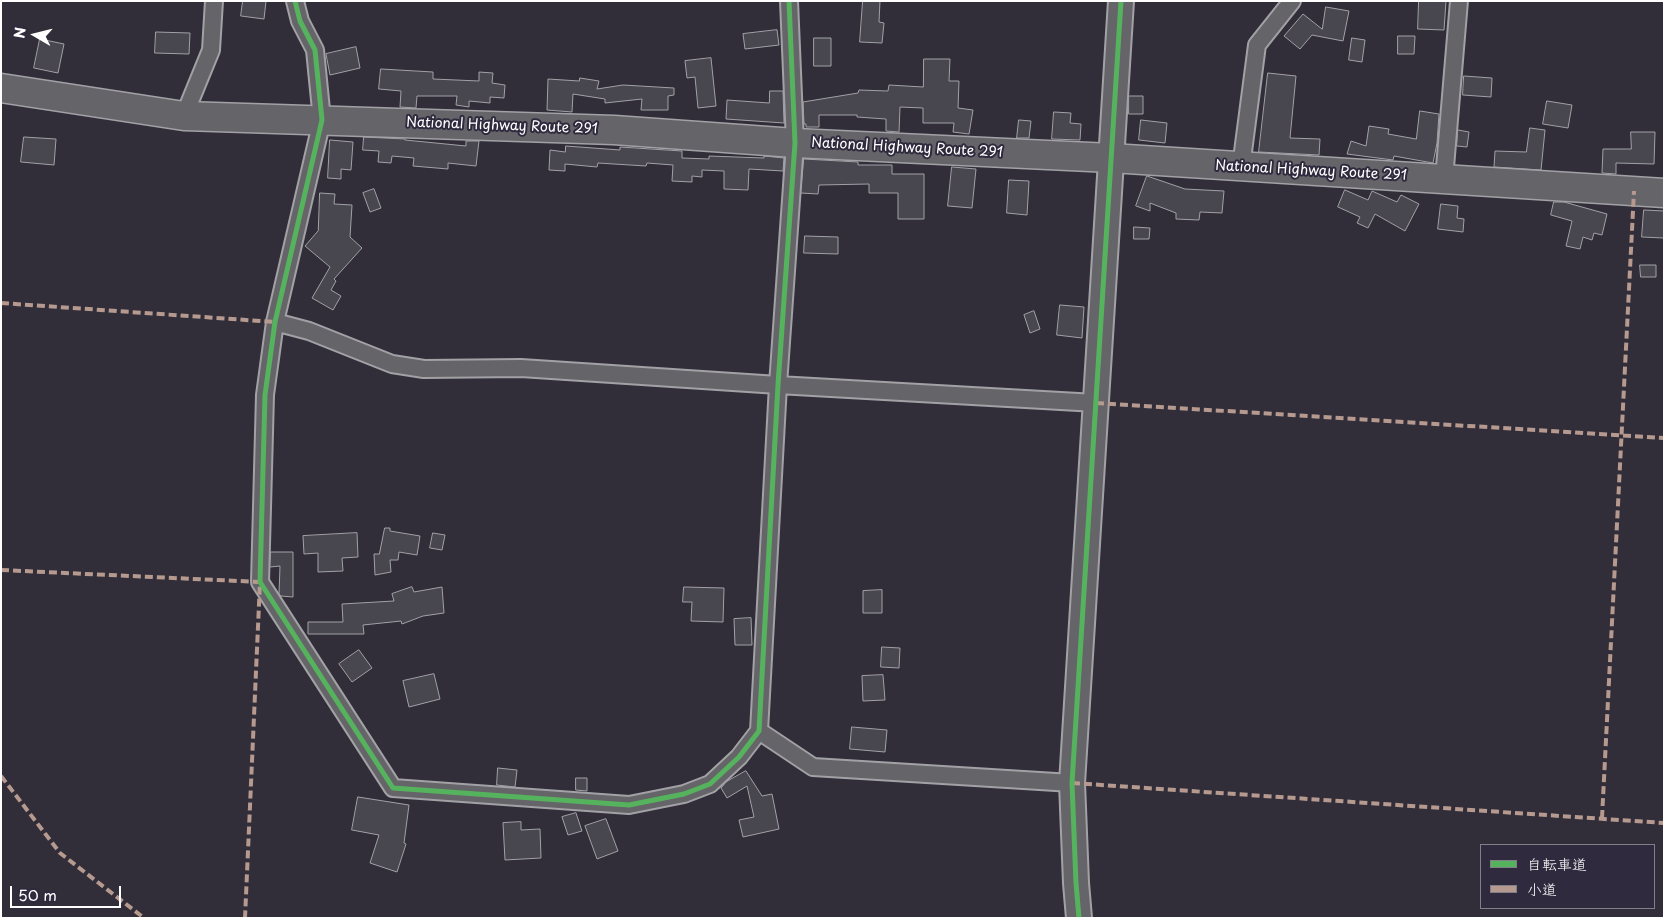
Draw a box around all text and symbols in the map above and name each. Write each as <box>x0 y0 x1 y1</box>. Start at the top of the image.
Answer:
north arrow <box>10 10 60 60</box>
text: N <box>8 26 31 40</box>
street label: National Highway Route 291 <box>406 114 598 138</box>
street label: National Highway Route 291 <box>811 135 1003 161</box>
street label: National Highway Route 291 <box>1215 158 1407 184</box>
legend <box>1480 844 1655 909</box>
text: 自転車道 <box>1527 852 1587 875</box>
scale bar <box>12 876 124 908</box>
text: 小道 <box>1527 877 1557 900</box>
text: 50 m <box>18 883 57 906</box>

